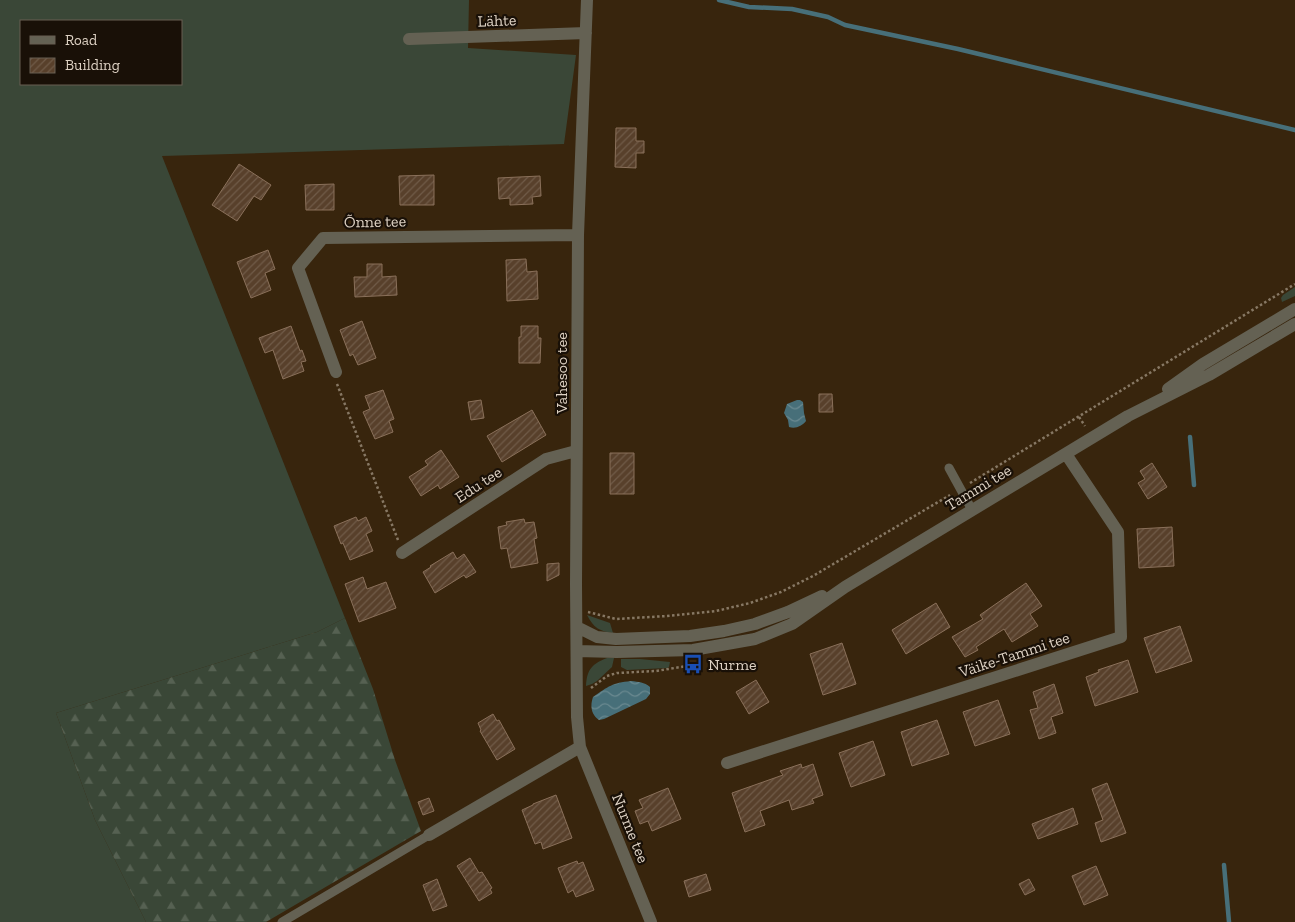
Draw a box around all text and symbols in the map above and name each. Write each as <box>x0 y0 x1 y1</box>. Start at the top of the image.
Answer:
street label: Lähte <box>477 10 517 31</box>
legend <box>20 20 182 85</box>
text: Road <box>65 31 98 49</box>
text: Building <box>65 56 120 74</box>
street label: Õnne tee <box>344 211 406 232</box>
street label: Vahesoo tee <box>552 332 571 415</box>
street label: Tammi tee <box>942 460 1015 515</box>
street label: Edu tee <box>451 462 505 506</box>
street label: Väike-Tammi tee <box>955 628 1072 682</box>
bus stop icon: Nurme <box>682 653 704 675</box>
place label: Nurme <box>708 655 757 674</box>
street label: Nurme tee <box>608 791 653 866</box>

